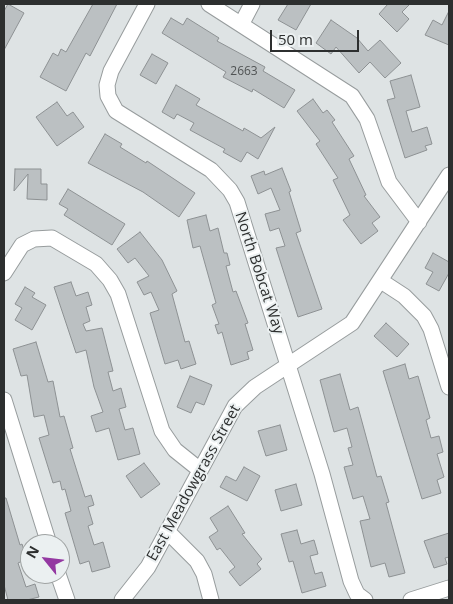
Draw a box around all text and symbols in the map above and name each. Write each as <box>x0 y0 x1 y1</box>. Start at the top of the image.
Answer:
scale bar <box>273 20 362 52</box>
text: 50 m <box>278 29 313 49</box>
house number: 2663 <box>230 65 258 79</box>
street label: North Bobcat Way <box>231 210 287 336</box>
street label: East Meadowgrass Street <box>144 402 244 564</box>
north arrow <box>20 534 70 584</box>
text: N <box>21 542 43 562</box>

